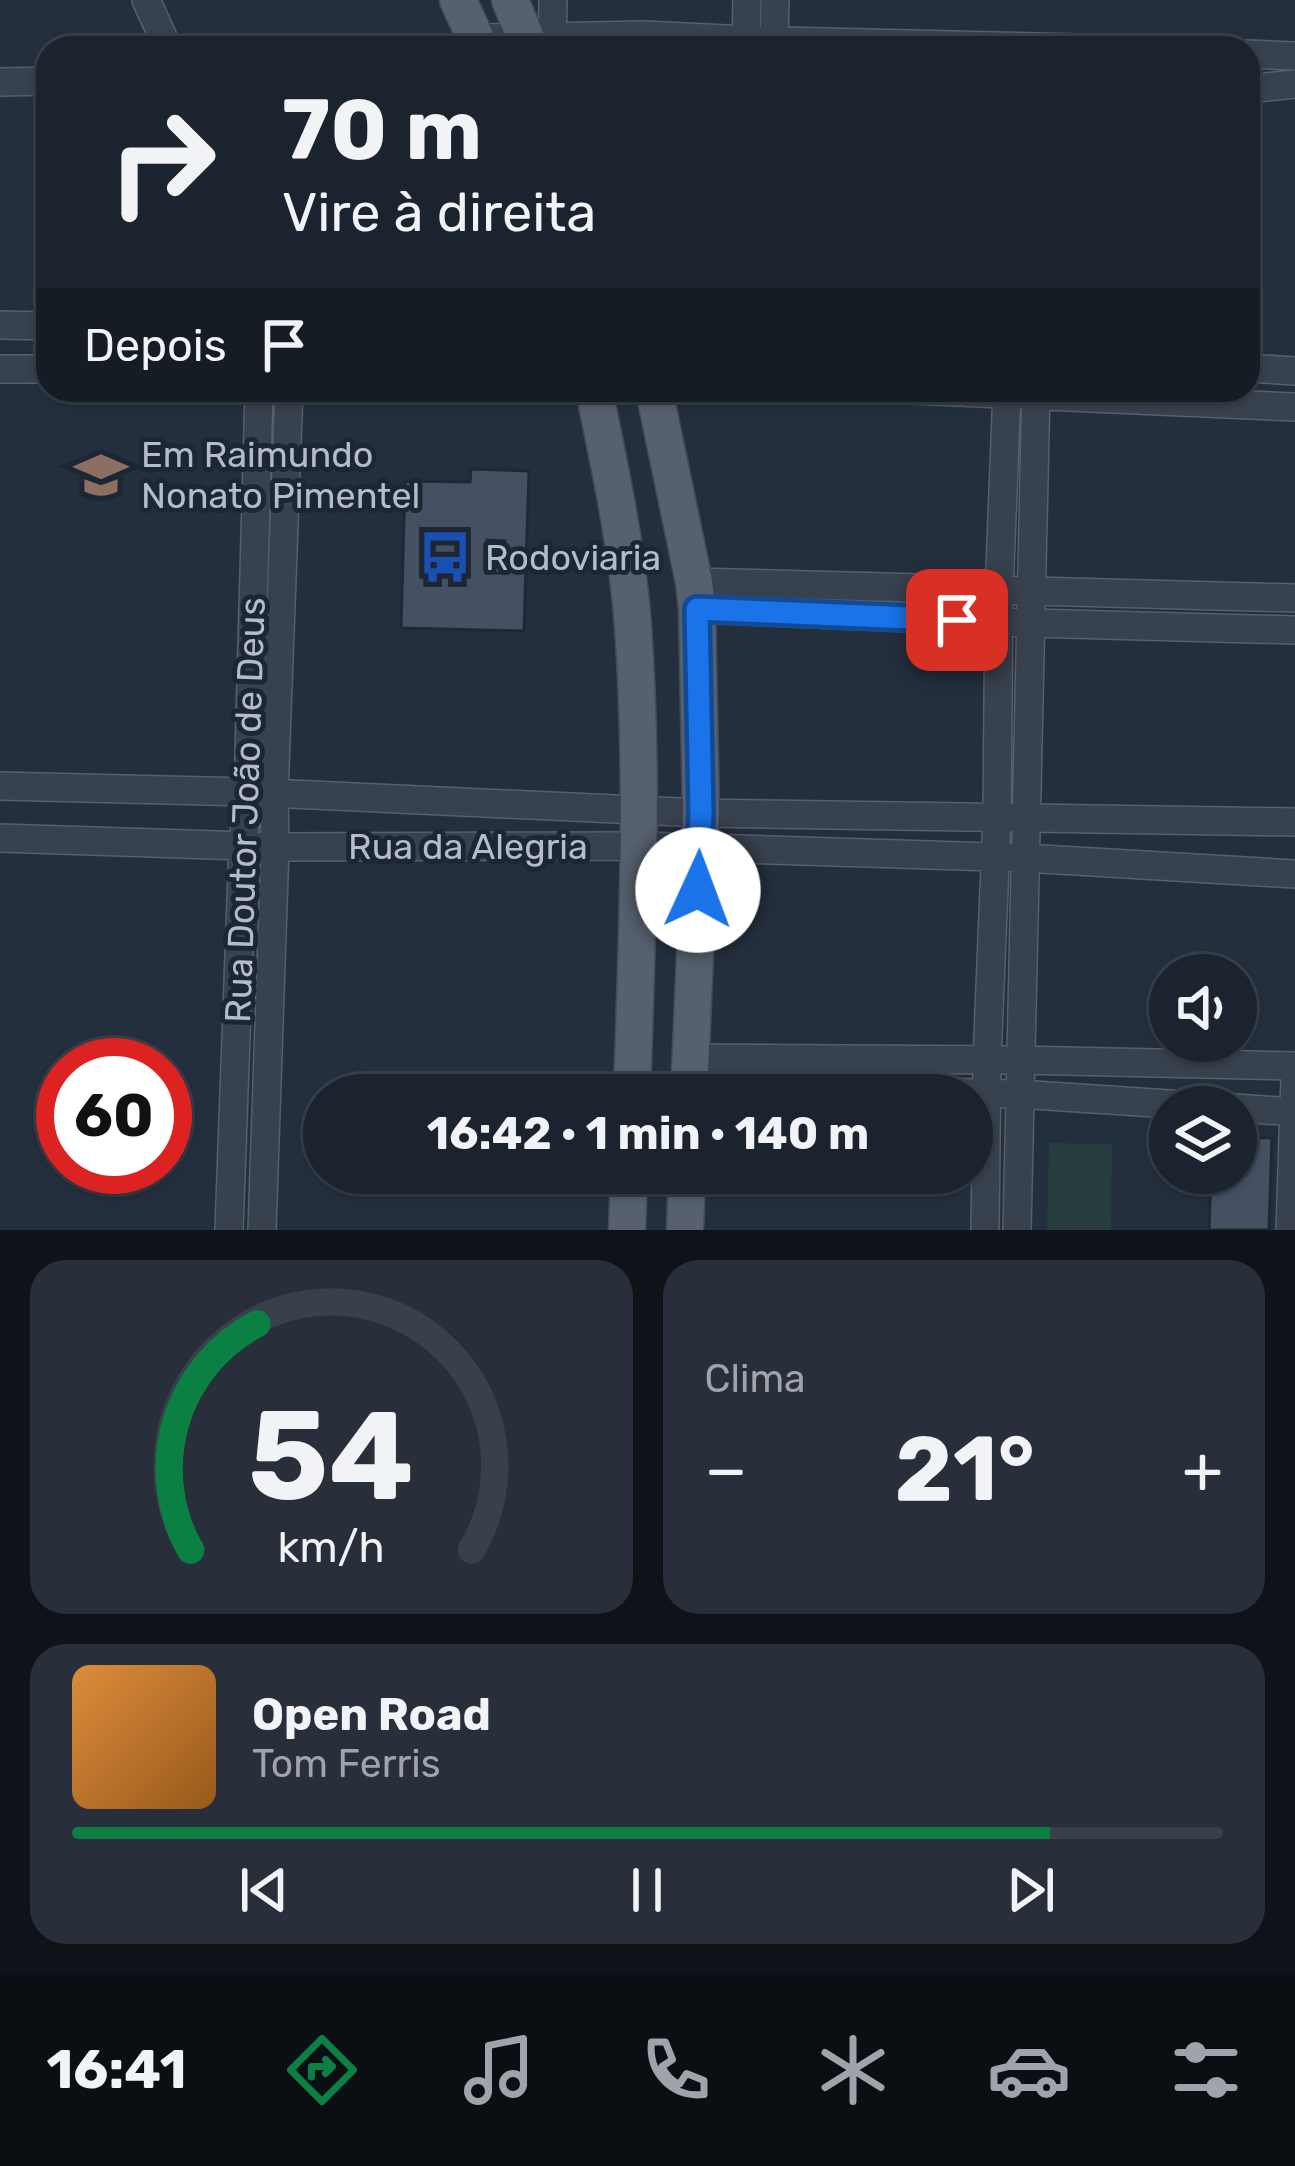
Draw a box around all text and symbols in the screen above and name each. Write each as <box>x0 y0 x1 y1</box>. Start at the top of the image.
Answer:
text: 70 m <box>282 80 482 180</box>
icon: right <box>84 84 240 240</box>
text: Vire à direita <box>282 181 596 245</box>
icon: arrive <box>251 312 317 378</box>
text: Depois <box>84 319 227 372</box>
place label: Em Raimundo Nonato Pimentel <box>141 433 420 517</box>
school or university icon: Em Raimundo Nonato Pimentel <box>72 446 130 504</box>
bus stop icon: Rodoviaria <box>416 528 474 586</box>
place label: Rodoviaria <box>485 536 661 579</box>
pin <box>906 569 1008 671</box>
icon: arrive <box>924 587 990 653</box>
street label: Rua Doutor João de Deus <box>216 597 274 1023</box>
street label: Rua da Alegria <box>348 825 588 868</box>
position arrow <box>635 827 761 953</box>
map controls <box>1149 954 1257 1194</box>
button: sound <box>1149 954 1257 1062</box>
speed limit sign: 60 <box>36 1038 192 1194</box>
button: layers <box>1149 1086 1257 1194</box>
text: 16:42 · 1 min · 140 m <box>427 1107 869 1160</box>
text: Clima <box>705 1356 806 1402</box>
text: 54 <box>248 1382 414 1530</box>
text: 21° <box>895 1416 1035 1523</box>
text: − <box>705 1430 747 1509</box>
text: + <box>1182 1430 1223 1509</box>
text: km/h <box>278 1522 385 1573</box>
text: Open Road <box>252 1688 491 1741</box>
text: Tom Ferris <box>252 1741 441 1787</box>
icon: previous <box>231 1857 297 1923</box>
icon: pause <box>614 1857 680 1923</box>
icon: next <box>998 1857 1064 1923</box>
icon: directions <box>280 2028 364 2112</box>
icon: music <box>457 2028 541 2112</box>
icon: phone <box>634 2028 718 2112</box>
icon: climate <box>811 2028 895 2112</box>
icon: car <box>987 2028 1071 2112</box>
icon: filters <box>1164 2028 1248 2112</box>
text: 16:41 <box>46 2038 187 2102</box>

